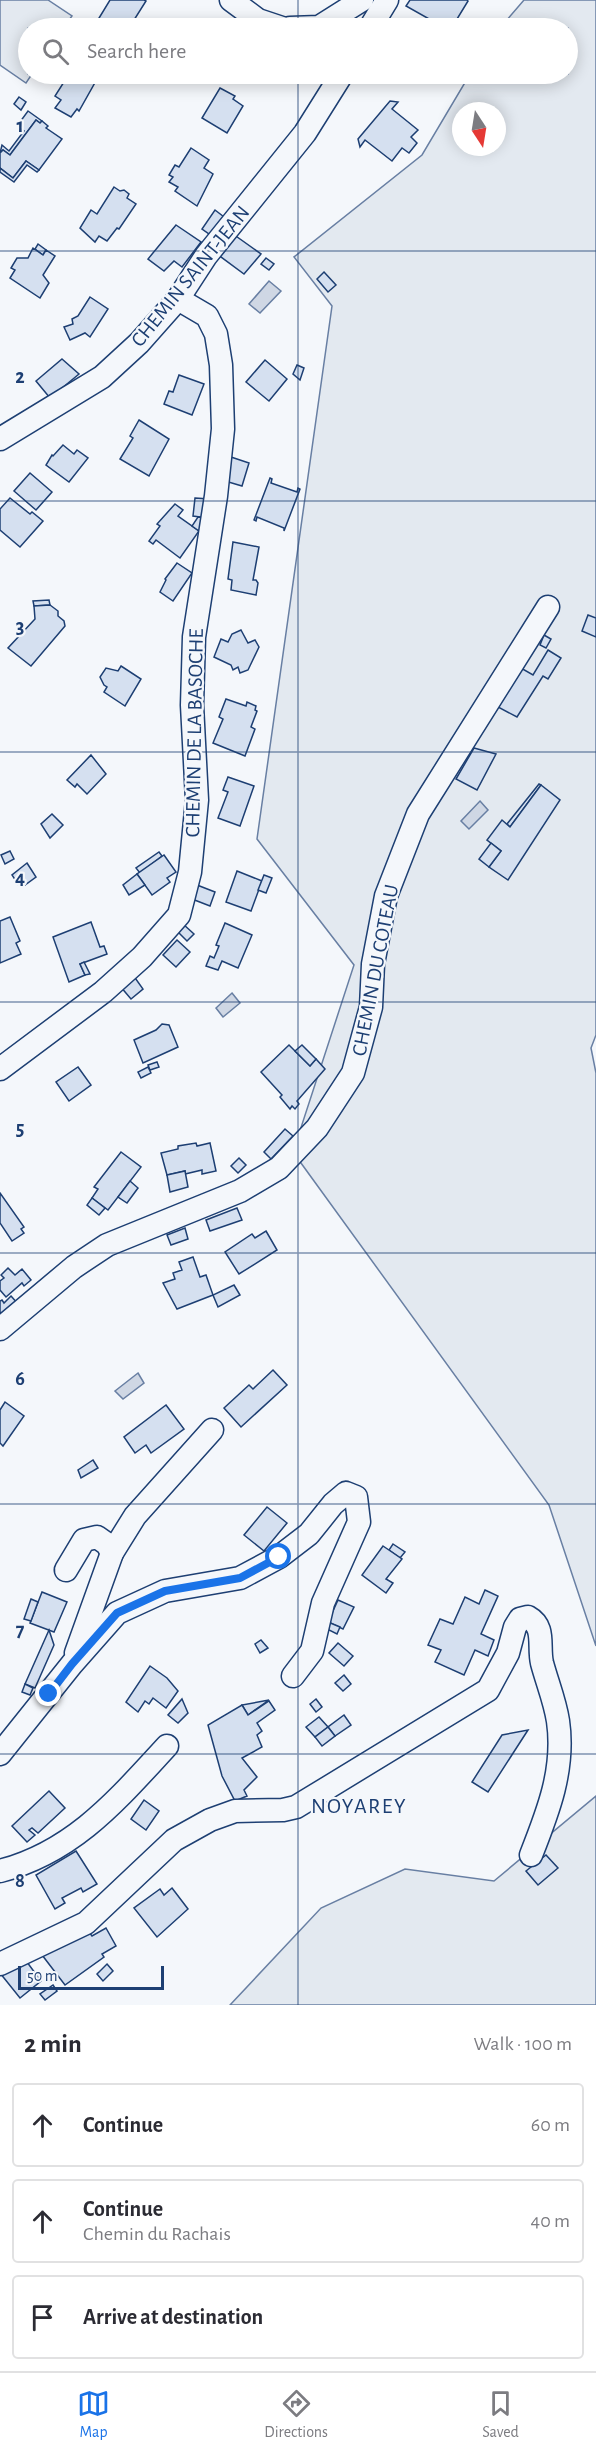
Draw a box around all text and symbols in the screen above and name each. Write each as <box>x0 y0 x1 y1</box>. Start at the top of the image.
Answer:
search box <box>18 18 578 84</box>
icon: search <box>39 35 72 68</box>
text: Search here <box>87 40 186 62</box>
north arrow <box>452 102 506 156</box>
text: 1 <box>16 116 24 136</box>
street label: CHEMIN SAINT-JEAN <box>127 202 254 351</box>
text: 2 <box>15 367 25 387</box>
text: 3 <box>16 617 24 637</box>
street label: CHEMIN DE LA BASOCHE <box>182 628 207 838</box>
text: 4 <box>15 868 25 888</box>
street label: CHEMIN DU COTEAU <box>349 883 402 1058</box>
text: 5 <box>16 1119 24 1139</box>
text: 6 <box>15 1369 25 1389</box>
route start <box>265 1543 291 1569</box>
text: 7 <box>16 1620 25 1640</box>
route end <box>35 1680 61 1706</box>
district label: NOYAREY <box>311 1795 407 1817</box>
text: 8 <box>15 1871 25 1891</box>
scale bar <box>18 1963 164 1990</box>
text: 50 m <box>27 1968 58 1984</box>
text: 2 min <box>24 2031 82 2057</box>
text: Walk · 100 m <box>473 2034 572 2054</box>
icon: ahead <box>26 2109 59 2142</box>
text: Continue <box>83 2114 163 2136</box>
text: 60 m <box>531 2115 570 2135</box>
text: Continue <box>83 2198 163 2220</box>
icon: ahead <box>26 2205 59 2238</box>
text: 40 m <box>531 2211 570 2231</box>
text: Chemin du Rachais <box>83 2224 231 2244</box>
icon: arrive <box>26 2301 59 2334</box>
text: Arrive at destination <box>83 2306 263 2328</box>
tab: Map <box>77 2387 110 2442</box>
tab: Directions <box>264 2387 328 2442</box>
tab: Saved <box>482 2387 519 2442</box>

